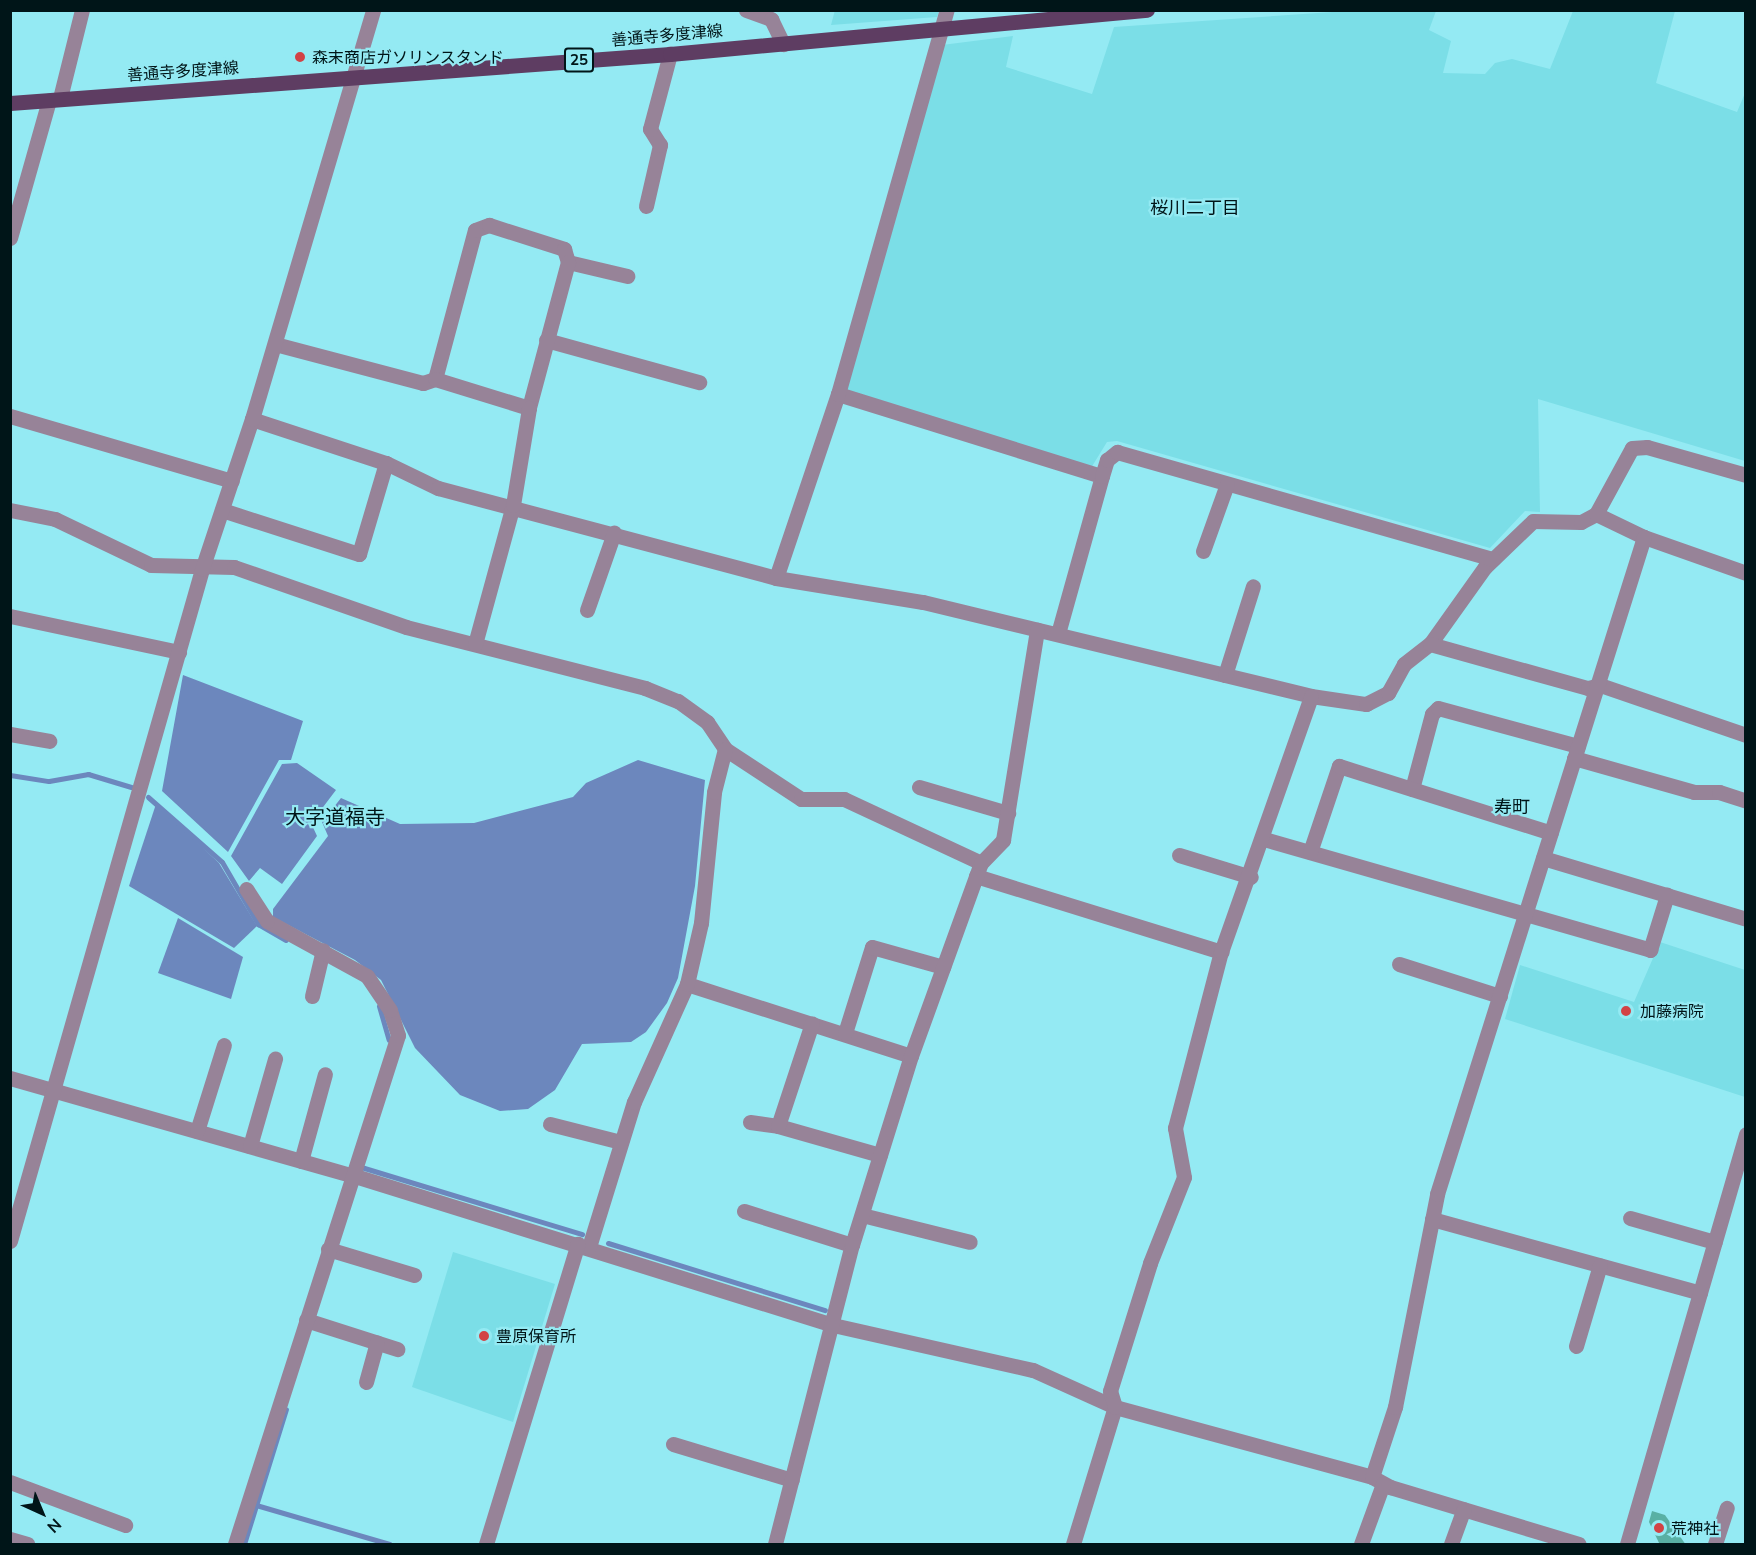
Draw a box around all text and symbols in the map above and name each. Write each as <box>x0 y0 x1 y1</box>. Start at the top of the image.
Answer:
street label: 善通寺多度津線 <box>610 21 724 49</box>
place label: 森末商店ガソリンスタンド <box>312 47 504 67</box>
road number: 25 <box>564 48 594 72</box>
marker: 森末商店ガソリンスタンド <box>293 50 307 64</box>
street label: 善通寺多度津線 <box>126 58 240 84</box>
district label: 桜川二丁目 <box>1150 197 1240 219</box>
district label: 寿町 <box>1494 796 1530 818</box>
district label: 大字道福寺 <box>285 804 385 828</box>
place label: 加藤病院 <box>1640 1001 1704 1021</box>
marker: 加藤病院 <box>1617 1002 1635 1020</box>
place label: 豊原保育所 <box>496 1326 576 1346</box>
marker: 豊原保育所 <box>477 1329 491 1343</box>
north arrow <box>12 1483 72 1543</box>
text: N <box>43 1515 66 1537</box>
place label: 荒神社 <box>1671 1518 1719 1538</box>
marker: 荒神社 <box>1652 1521 1666 1535</box>

